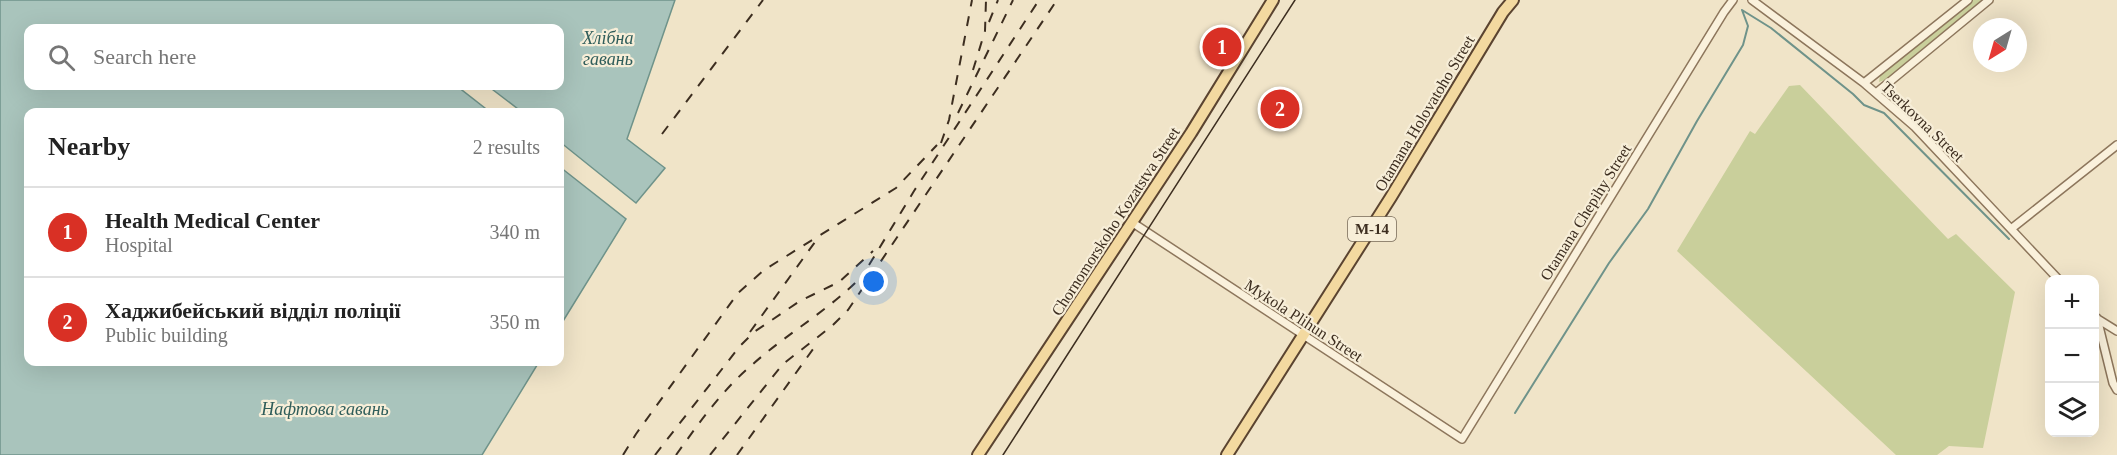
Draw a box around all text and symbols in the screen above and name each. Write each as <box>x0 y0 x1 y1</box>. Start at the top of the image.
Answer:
north arrow <box>1973 18 2027 72</box>
search box <box>24 24 564 90</box>
pin: 1 <box>1202 24 1242 70</box>
water label: Хлібна гавань <box>582 28 633 69</box>
street label: Otamana Holovatoho Street <box>1371 32 1478 194</box>
icon: search <box>45 41 78 74</box>
text: Search here <box>93 44 196 69</box>
street label: Tserkovna Street <box>1878 78 1968 165</box>
pin: 2 <box>1260 86 1300 132</box>
street label: Chornomorskoho Kozatstva Street <box>1048 123 1183 319</box>
text: Nearby <box>48 132 130 161</box>
text: 2 results <box>473 136 540 158</box>
street label: Otamana Chepihy Street <box>1537 141 1635 284</box>
text: Health Medical Center <box>105 208 320 233</box>
road number: М-14 <box>1348 217 1396 241</box>
text: 1 <box>63 221 73 243</box>
text: 340 m <box>489 221 540 243</box>
text: Hospital <box>105 234 173 256</box>
your location <box>859 267 888 296</box>
map controls <box>2045 275 2099 437</box>
button: + <box>2045 275 2099 329</box>
street label: Mykola Plihun Street <box>1241 276 1366 366</box>
text: Хаджибейський відділ поліції <box>105 298 401 323</box>
text: 2 <box>63 311 73 333</box>
text: 350 m <box>489 311 540 333</box>
text: Public building <box>105 324 228 346</box>
button: − <box>2045 329 2099 383</box>
button: layers <box>2045 383 2099 437</box>
water label: Нафтова гавань <box>260 399 389 419</box>

